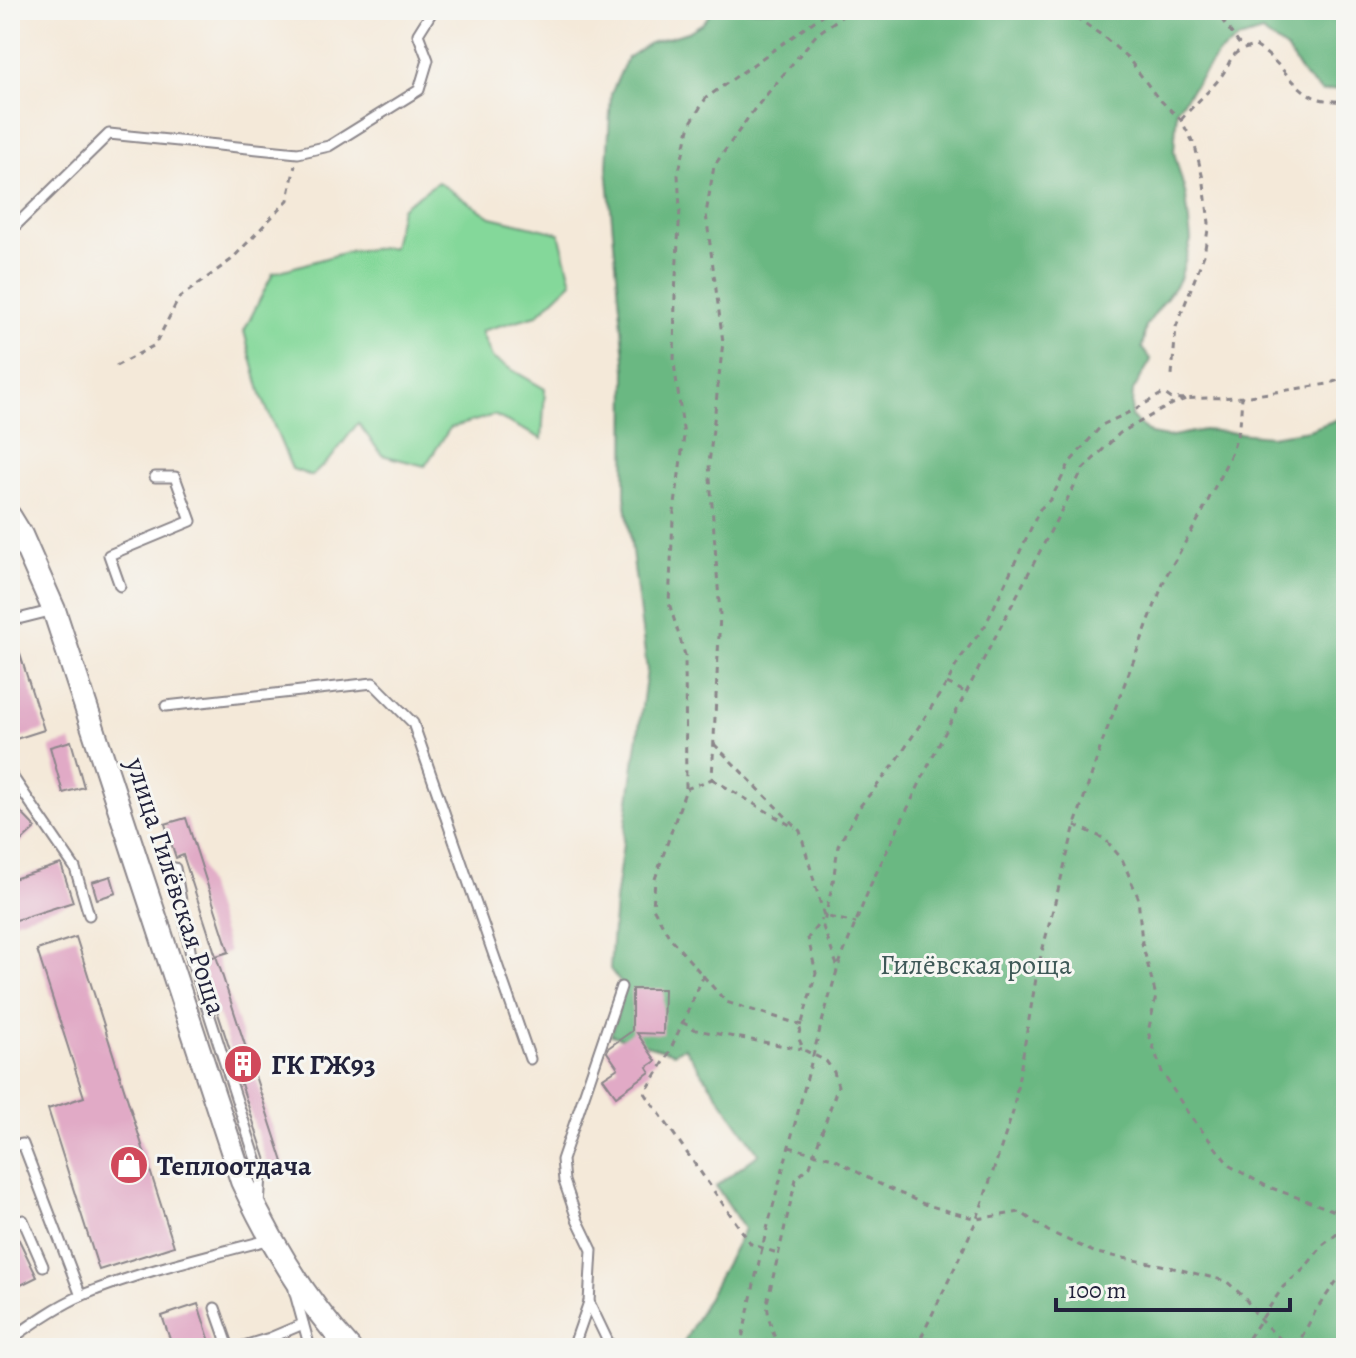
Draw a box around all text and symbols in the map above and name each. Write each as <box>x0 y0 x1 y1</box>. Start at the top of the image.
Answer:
street label: улица Гилёвская Роща <box>116 752 236 1020</box>
park label: Гилёвская роща <box>880 946 1072 984</box>
building icon: ГК ГЖ93 <box>222 1043 264 1085</box>
place label: ГК ГЖ93 <box>271 1046 376 1084</box>
shop icon: Теплоотдача <box>108 1144 150 1186</box>
place label: Теплоотдача <box>157 1147 312 1185</box>
scale bar <box>1056 1262 1290 1312</box>
text: 100 m <box>1068 1274 1127 1306</box>

